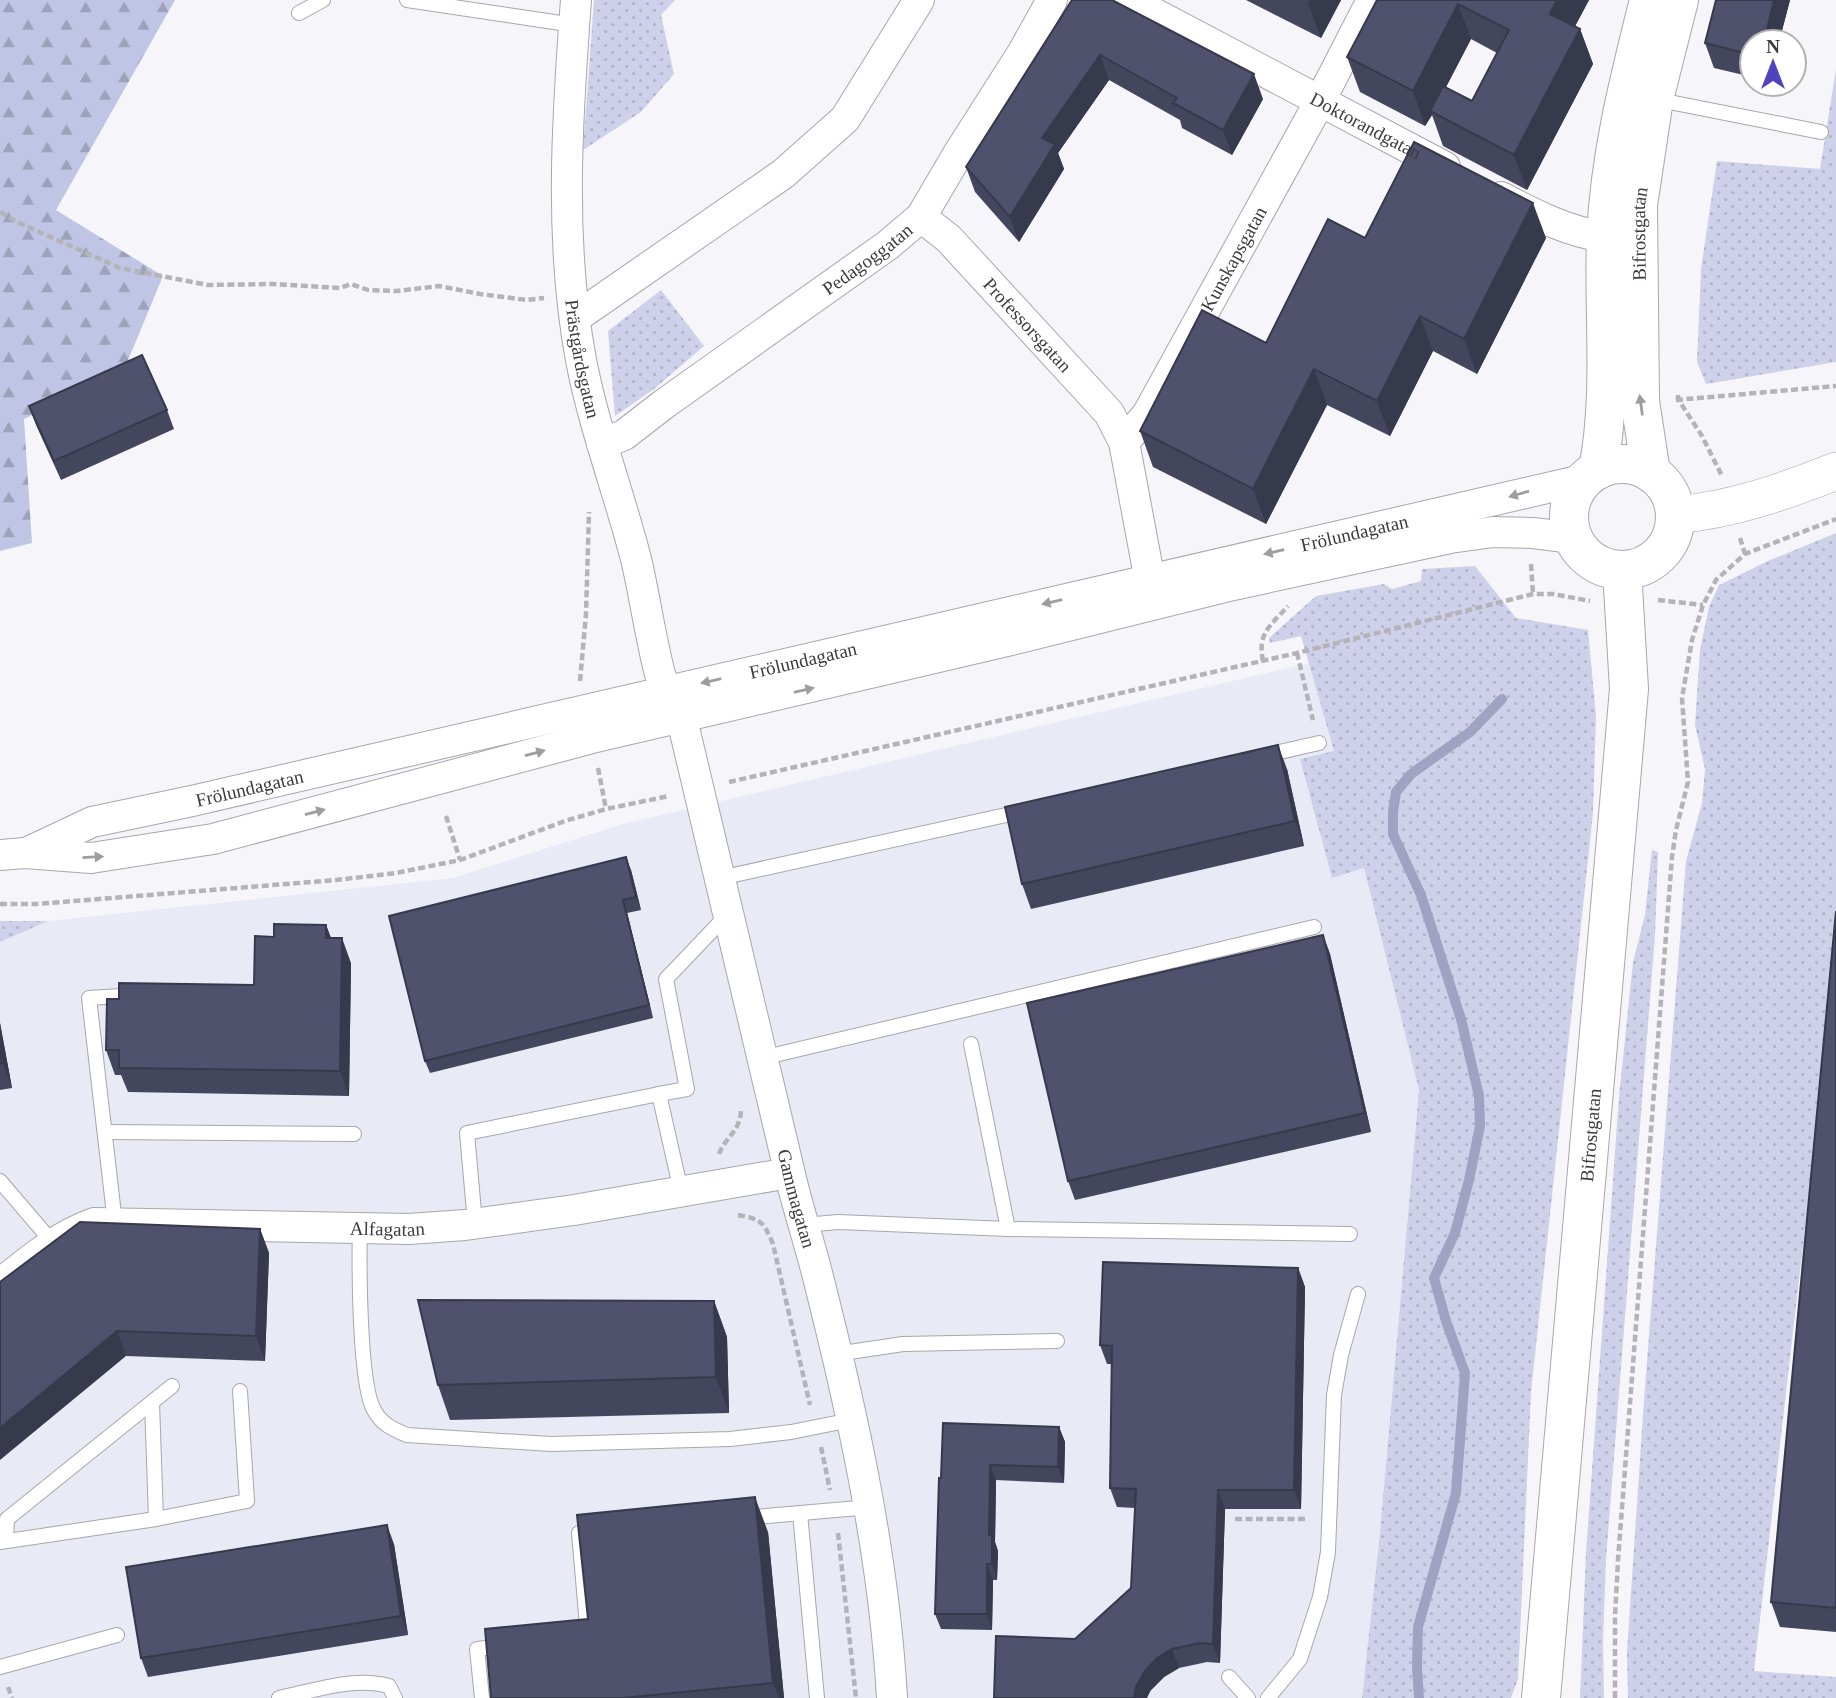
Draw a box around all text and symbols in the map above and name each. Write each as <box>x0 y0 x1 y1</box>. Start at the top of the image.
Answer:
north arrow <box>1738 28 1808 98</box>
text: N <box>1766 36 1780 57</box>
street label: Doktorandgatan <box>1307 87 1425 163</box>
street label: Bifrostgatan <box>1627 185 1651 281</box>
street label: Kunskapsgatan <box>1196 202 1271 315</box>
street label: Pedagoggatan <box>818 218 917 299</box>
street label: Professorsgatan <box>979 273 1077 376</box>
street label: Prästgårdsgatan <box>562 298 605 421</box>
one-way arrow <box>1636 394 1647 416</box>
one-way arrow <box>1508 489 1529 499</box>
street label: Frölundagatan <box>1298 510 1411 555</box>
one-way arrow <box>1263 546 1285 557</box>
one-way arrow <box>1041 597 1063 608</box>
street label: Frölundagatan <box>747 637 859 682</box>
one-way arrow <box>700 676 722 687</box>
one-way arrow <box>793 684 815 695</box>
one-way arrow <box>525 748 546 758</box>
street label: Frölundagatan <box>194 765 306 810</box>
one-way arrow <box>304 806 326 817</box>
one-way arrow <box>82 851 104 862</box>
street label: Bifrostgatan <box>1576 1087 1605 1183</box>
street label: Gammagatan <box>774 1147 820 1251</box>
street label: Alfagatan <box>350 1217 426 1240</box>

